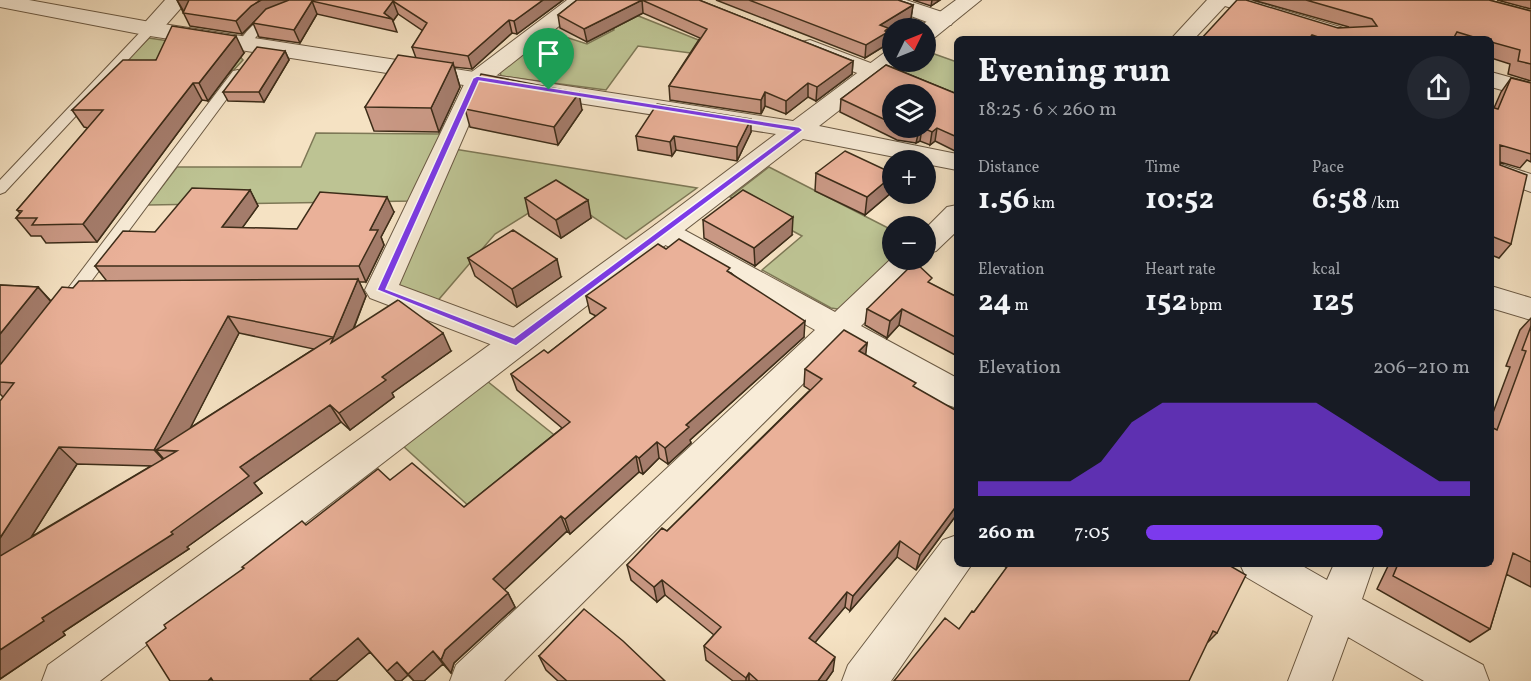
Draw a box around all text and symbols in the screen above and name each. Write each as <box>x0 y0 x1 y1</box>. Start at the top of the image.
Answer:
north arrow <box>882 18 936 72</box>
map controls <box>882 18 936 270</box>
pin <box>523 28 574 90</box>
icon: arrive <box>532 37 565 70</box>
text: Evening run <box>978 50 1171 96</box>
button: share <box>1407 56 1470 119</box>
button: layers <box>882 84 936 138</box>
text: 18:25 · 6 × 260 m <box>978 96 1117 124</box>
button: + <box>882 150 936 204</box>
text: Distance <box>978 157 1039 179</box>
text: Time <box>1145 157 1180 179</box>
text: Pace <box>1312 157 1344 179</box>
text: 1.56 <box>978 179 1029 221</box>
text: 10:52 <box>1145 179 1214 221</box>
text: 6:58 <box>1312 179 1368 221</box>
text: km <box>1029 193 1055 215</box>
text: /km <box>1368 193 1400 215</box>
button: − <box>882 216 936 270</box>
text: Elevation <box>978 259 1045 281</box>
text: Heart rate <box>1145 259 1216 281</box>
text: kcal <box>1312 259 1340 281</box>
text: 24 <box>978 281 1011 323</box>
text: 152 <box>1145 281 1187 323</box>
text: 125 <box>1312 281 1354 323</box>
text: m <box>1011 295 1029 317</box>
text: bpm <box>1187 295 1222 317</box>
text: Elevation <box>978 354 1061 382</box>
text: 206–210 m <box>1373 354 1470 382</box>
text: 260 m <box>978 519 1035 547</box>
text: 7:05 <box>1074 519 1110 547</box>

